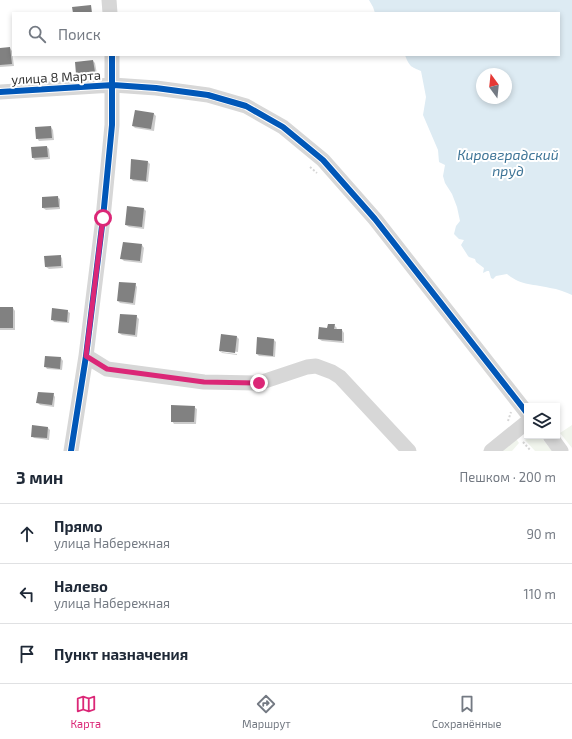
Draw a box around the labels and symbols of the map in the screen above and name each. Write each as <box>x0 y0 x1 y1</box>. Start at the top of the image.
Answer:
street label: улица 8 Марта <box>11 67 101 87</box>
north arrow <box>476 68 512 104</box>
water label: Кировградский пруд <box>457 146 559 179</box>
route start <box>94 209 112 227</box>
route end <box>250 374 268 392</box>

